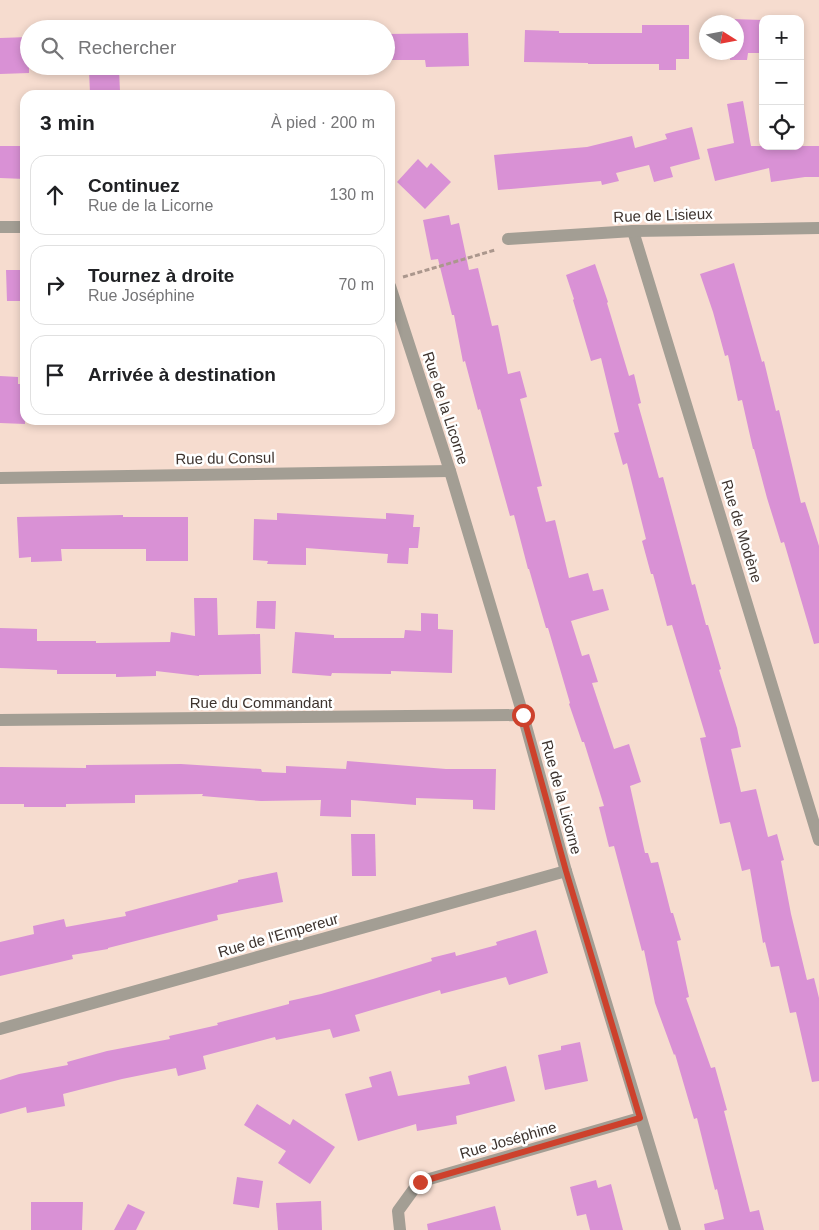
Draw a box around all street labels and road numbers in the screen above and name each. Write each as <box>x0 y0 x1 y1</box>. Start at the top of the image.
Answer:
street label: Rue de Lisieux <box>613 205 713 225</box>
street label: Rue de la Licorne <box>420 349 472 467</box>
street label: Rue du Consul <box>175 449 275 467</box>
street label: Rue de Modène <box>718 477 766 585</box>
street label: Rue du Commandant <box>190 694 333 711</box>
street label: Rue de la Licorne <box>539 738 585 856</box>
street label: Rue de l'Empereur <box>216 910 340 960</box>
street label: Rue Joséphine <box>458 1118 558 1162</box>

